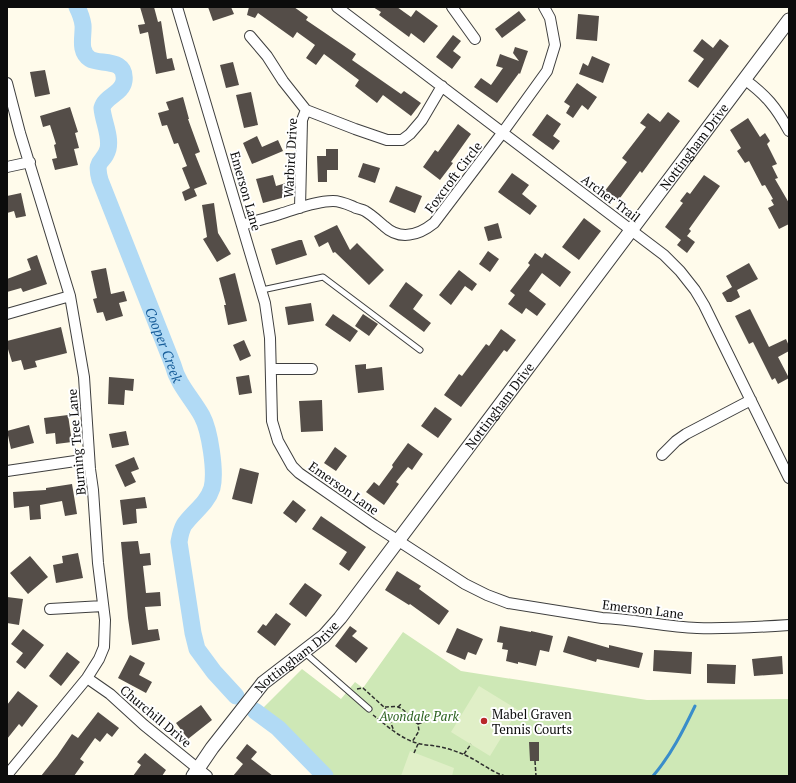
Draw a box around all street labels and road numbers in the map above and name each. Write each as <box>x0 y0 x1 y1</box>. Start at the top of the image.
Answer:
street label: Nottingham Drive <box>655 99 732 194</box>
street label: Warbird Drive <box>279 117 301 199</box>
street label: Foxcroft Circle <box>420 138 486 216</box>
street label: Emerson Lane <box>226 149 266 233</box>
street label: Archer Trail <box>578 170 644 226</box>
street label: Nottingham Drive <box>461 359 538 453</box>
street label: Burning Tree Lane <box>62 388 90 496</box>
street label: Emerson Lane <box>305 457 383 519</box>
street label: Emerson Lane <box>601 595 685 623</box>
street label: Nottingham Drive <box>250 617 343 696</box>
street label: Churchill Drive <box>116 681 196 751</box>

